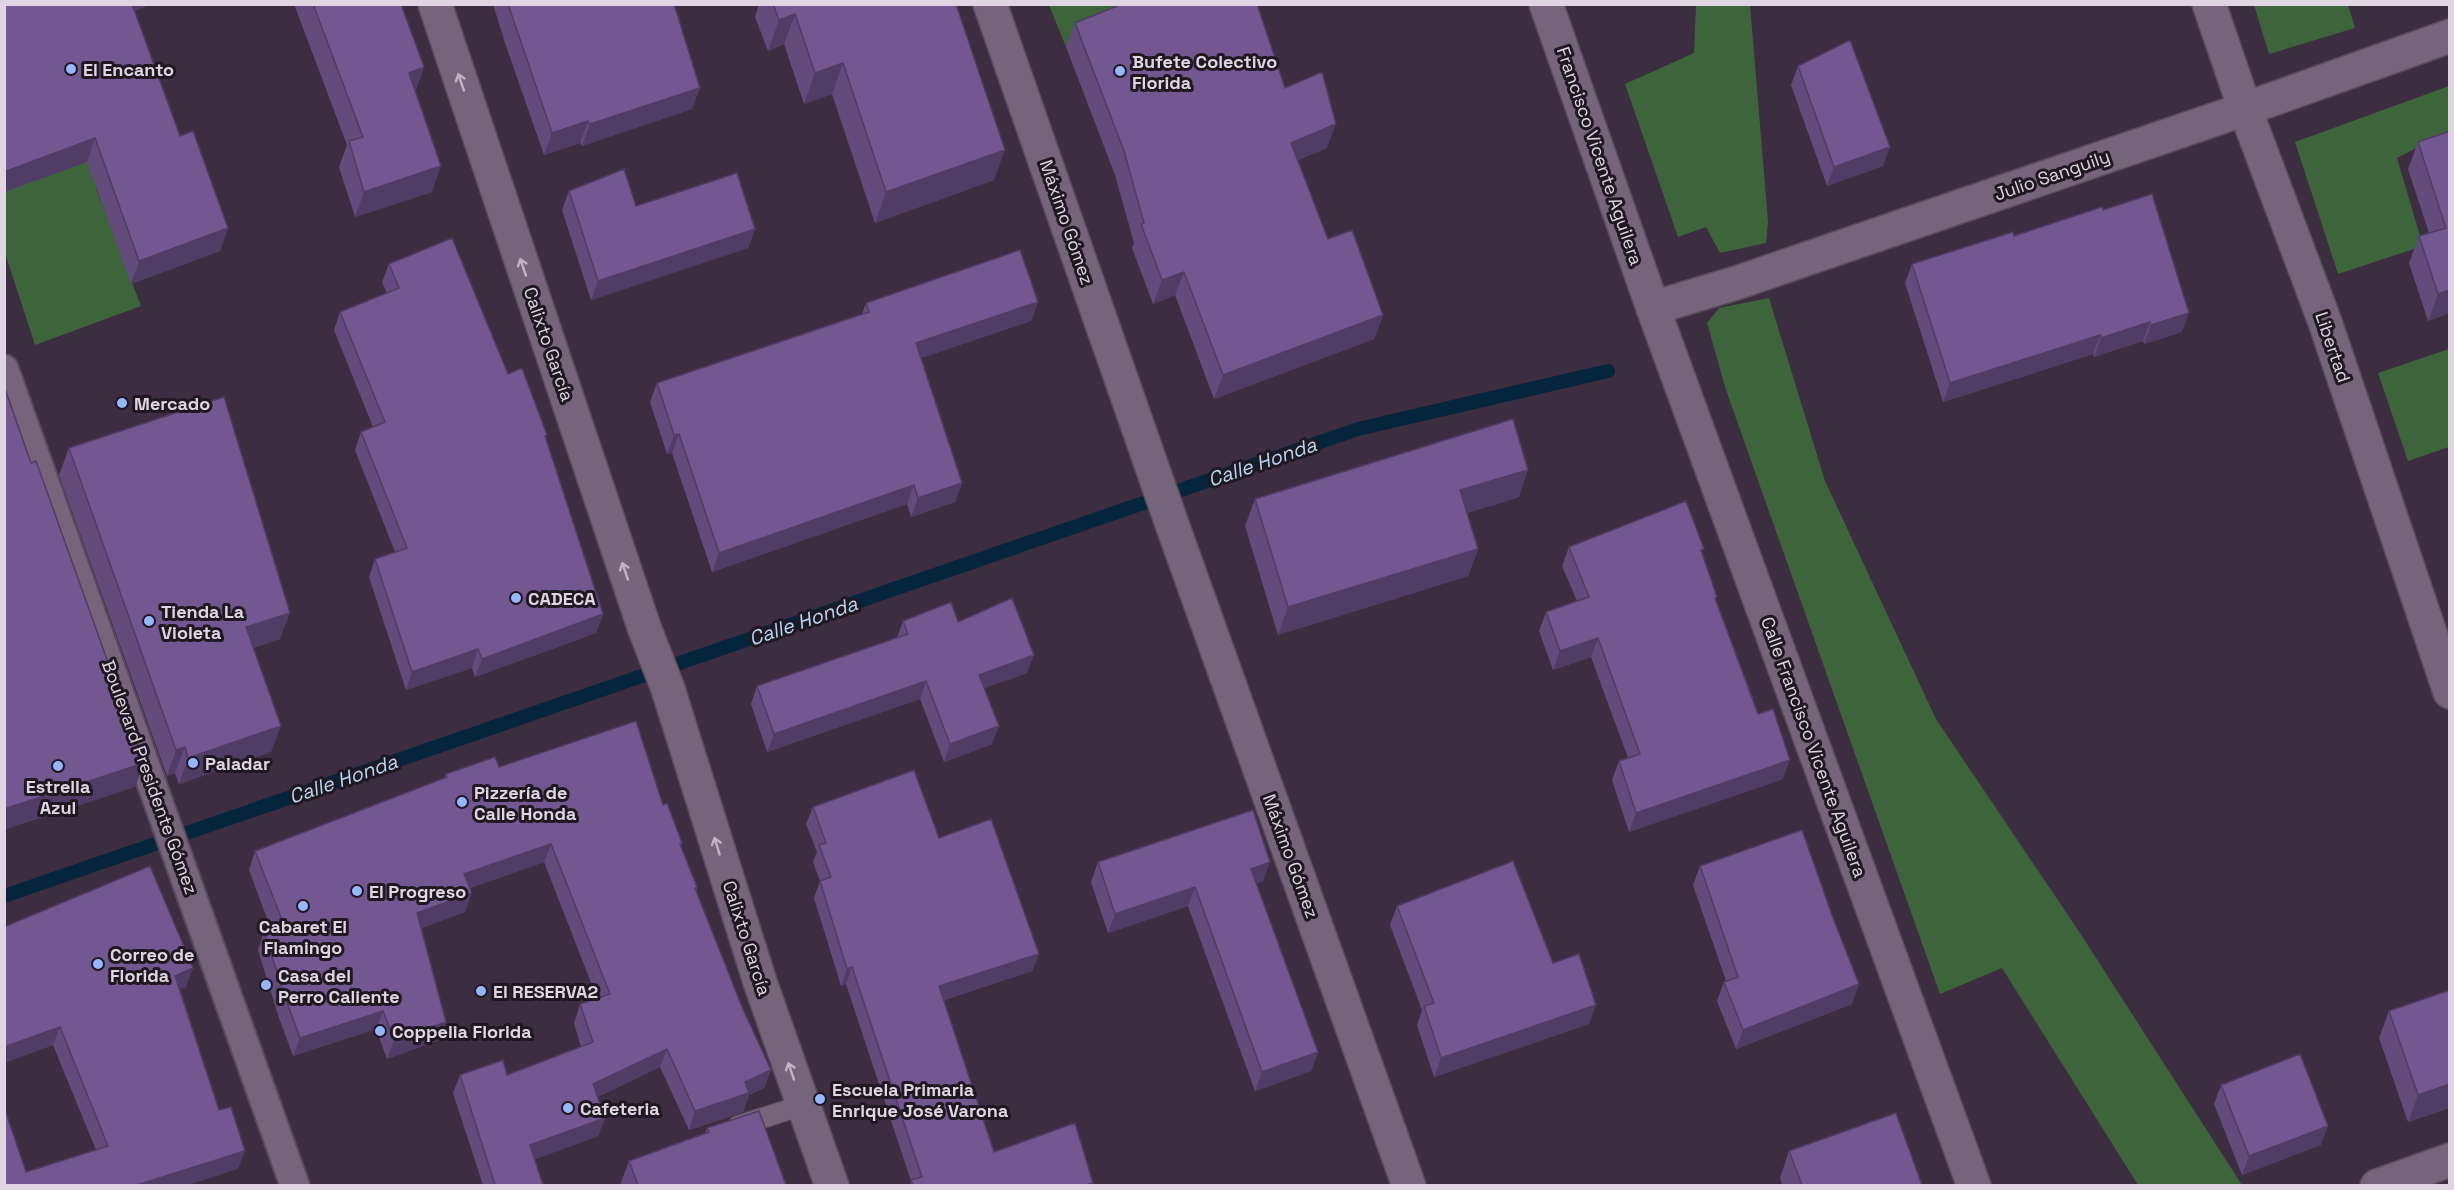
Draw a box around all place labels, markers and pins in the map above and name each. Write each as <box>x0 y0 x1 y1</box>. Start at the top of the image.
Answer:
place label: Bufete Colectivo Florida <box>1132 50 1277 94</box>
place label: El Encanto <box>83 58 174 81</box>
marker: El Encanto <box>64 62 78 76</box>
marker: Bufete Colectivo Florida <box>1113 64 1127 78</box>
place label: Mercado <box>134 392 210 415</box>
marker: Mercado <box>115 396 129 410</box>
place label: CADECA <box>528 587 596 610</box>
marker: CADECA <box>509 591 523 605</box>
place label: Tienda La Violeta <box>161 600 245 644</box>
marker: Tienda La Violeta <box>142 614 156 628</box>
place label: Paladar <box>205 752 270 775</box>
marker: Paladar <box>186 756 200 770</box>
marker: Estrella Azul <box>51 759 65 773</box>
place label: Estrella Azul <box>26 775 91 819</box>
place label: Pizzería de Calle Honda <box>474 781 577 825</box>
marker: Pizzería de Calle Honda <box>455 795 469 809</box>
place label: El Progreso <box>369 880 466 903</box>
marker: El Progreso <box>350 884 364 898</box>
marker: Cabaret El Flamingo <box>296 899 310 913</box>
place label: Cabaret El Flamingo <box>259 915 347 959</box>
place label: Correo de Florida <box>110 943 194 987</box>
marker: Correo de Florida <box>91 957 105 971</box>
place label: Casa del Perro Caliente <box>278 964 400 1008</box>
marker: Casa del Perro Caliente <box>259 978 273 992</box>
place label: El RESERVA2 <box>493 980 598 1003</box>
marker: El RESERVA2 <box>474 984 488 998</box>
place label: Coppelia Florida <box>392 1020 532 1043</box>
marker: Coppelia Florida <box>373 1024 387 1038</box>
place label: Escuela Primaria Enrique José Varona <box>832 1078 1009 1122</box>
marker: Escuela Primaria Enrique José Varona <box>813 1092 827 1106</box>
place label: Cafeteria <box>580 1097 660 1120</box>
marker: Cafeteria <box>561 1101 575 1115</box>

